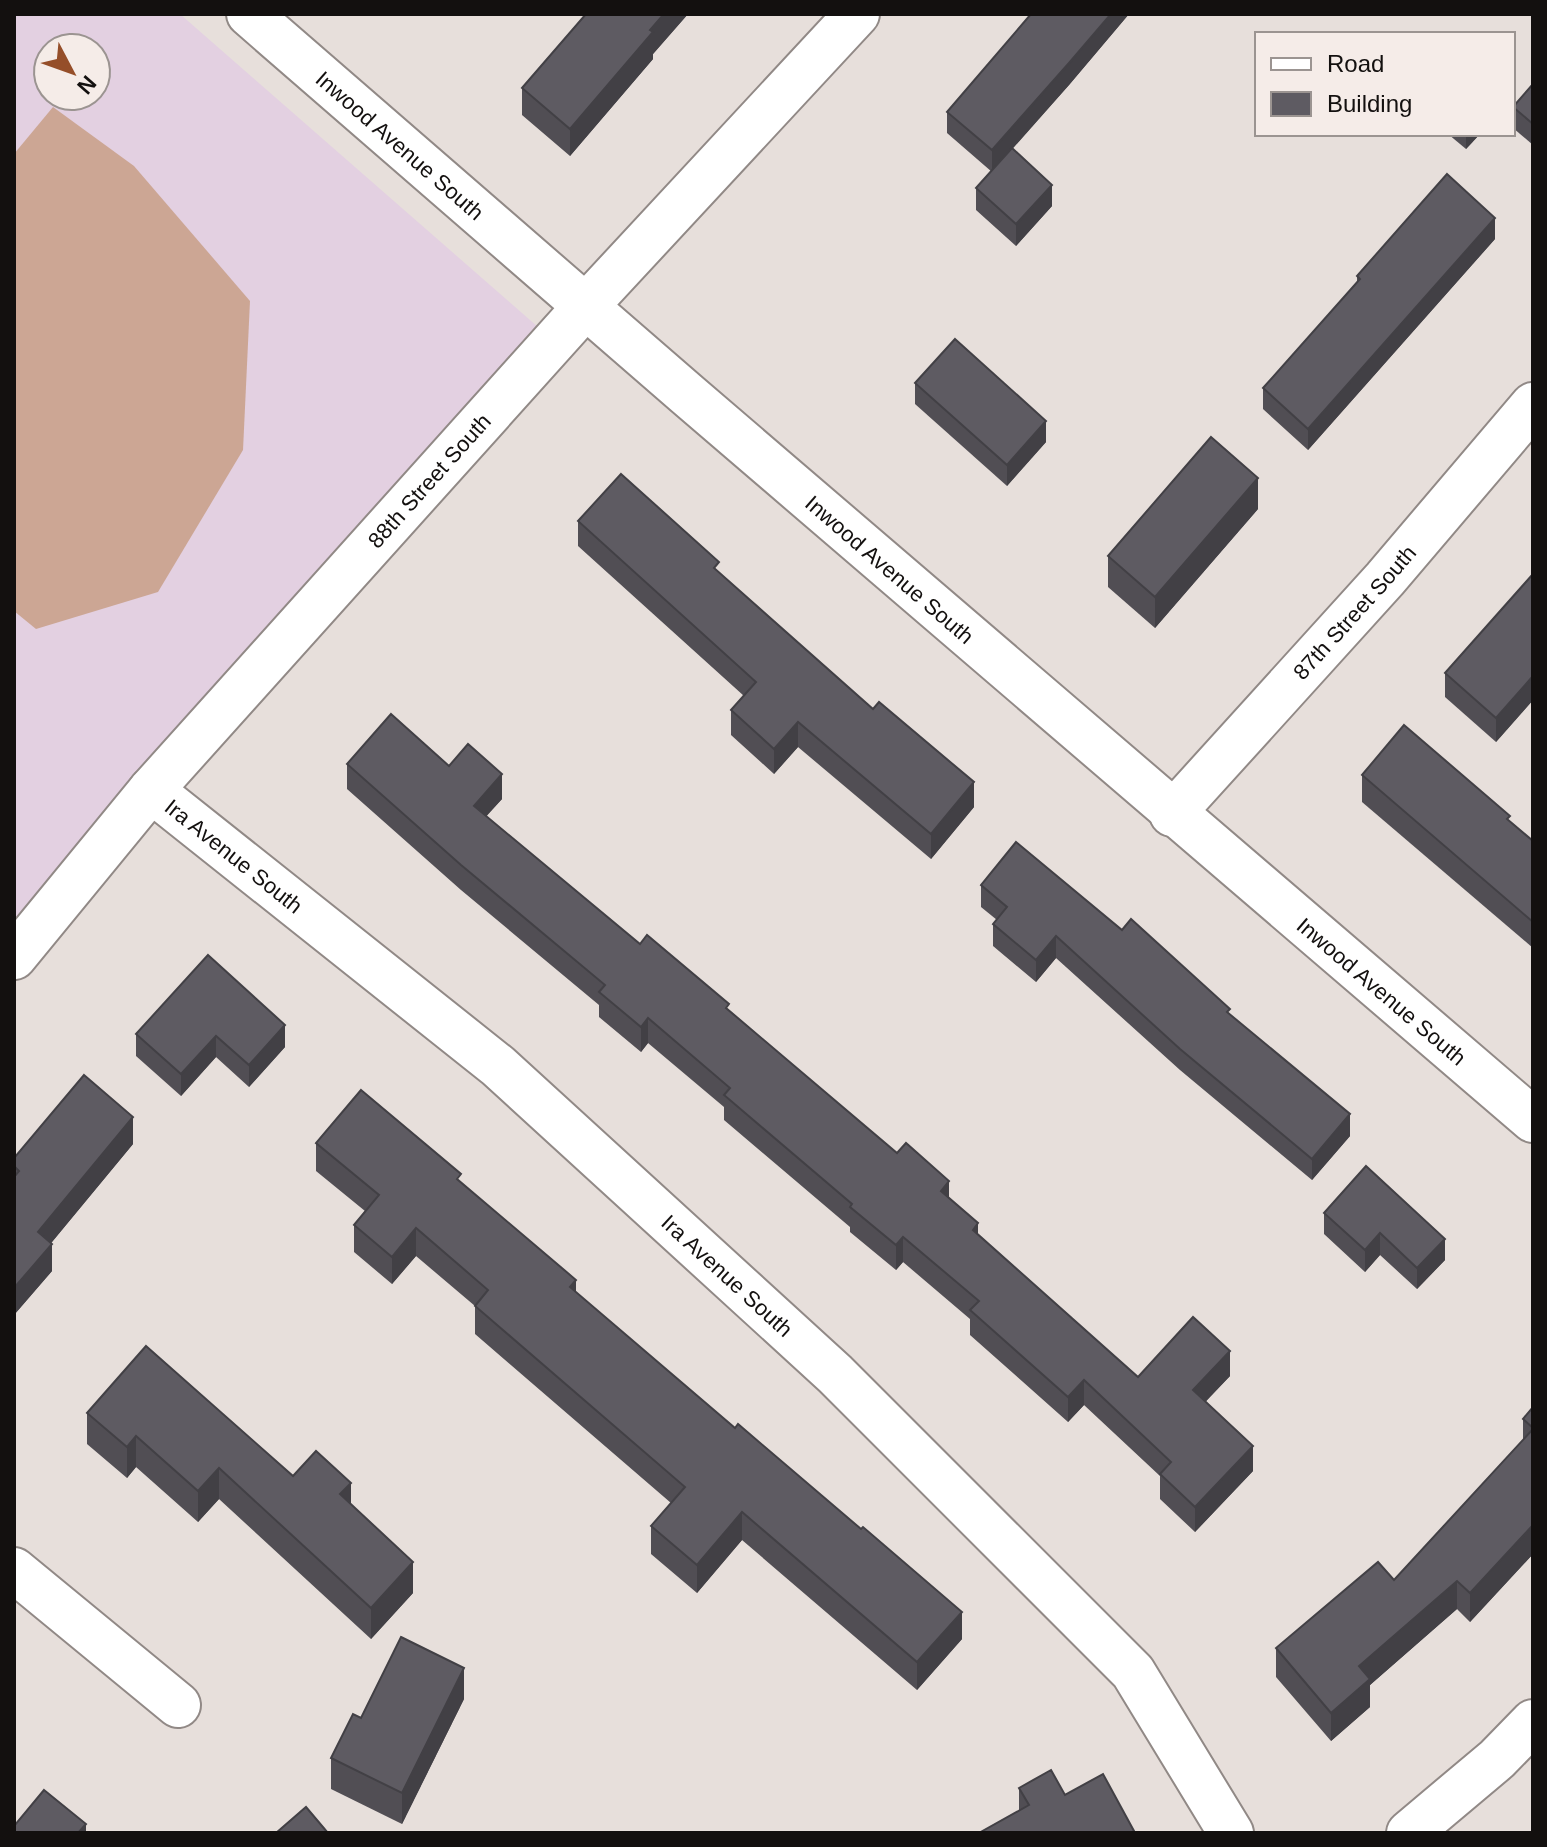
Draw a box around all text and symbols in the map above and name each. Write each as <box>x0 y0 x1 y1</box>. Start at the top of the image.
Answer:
north arrow <box>32 32 112 112</box>
legend <box>1255 32 1515 136</box>
text: Road <box>1327 50 1384 77</box>
street label: Inwood Avenue South <box>311 66 489 225</box>
text: N <box>72 71 101 99</box>
text: Building <box>1327 90 1412 117</box>
street label: 88th Street South <box>362 408 496 553</box>
street label: Inwood Avenue South <box>801 490 979 649</box>
street label: 87th Street South <box>1288 540 1421 684</box>
street label: Ira Avenue South <box>160 794 308 918</box>
street label: Inwood Avenue South <box>1292 912 1471 1070</box>
street label: Ira Avenue South <box>657 1209 798 1342</box>

